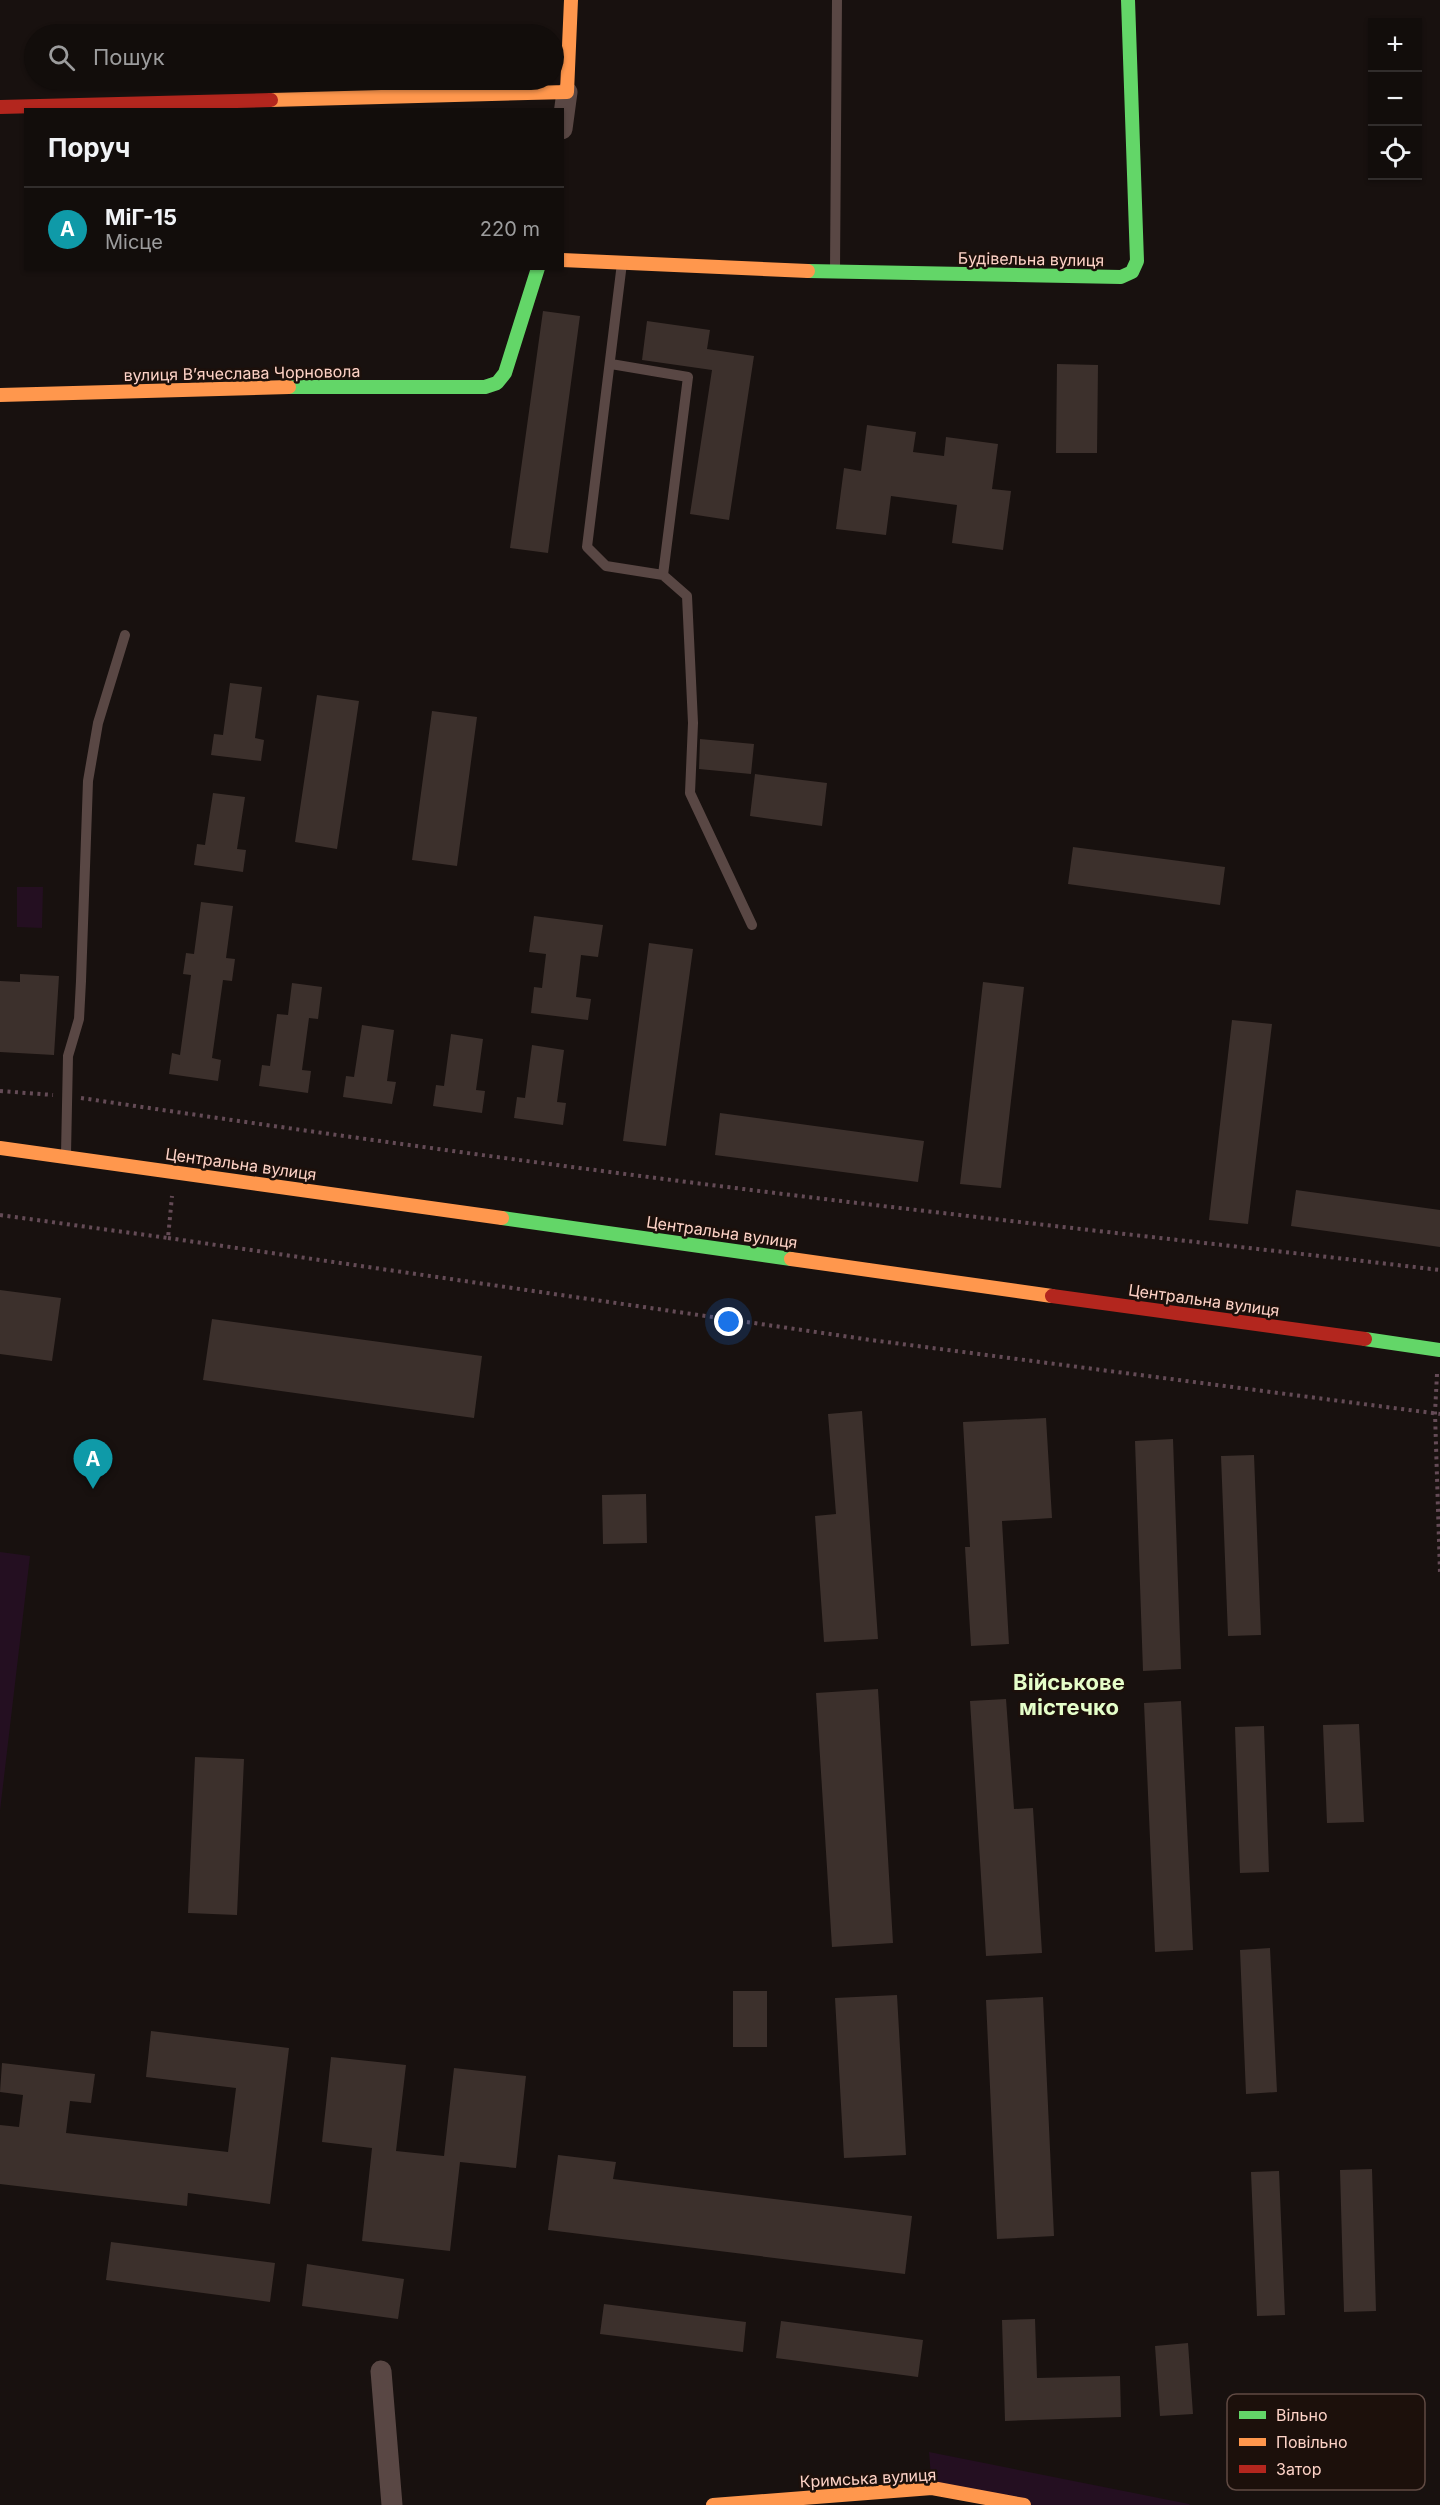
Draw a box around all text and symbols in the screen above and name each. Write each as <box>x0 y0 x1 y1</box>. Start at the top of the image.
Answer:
map controls <box>1368 18 1422 180</box>
button: + <box>1368 18 1422 72</box>
search box <box>24 24 564 90</box>
icon: search <box>45 41 78 74</box>
text: Пошук <box>93 44 165 70</box>
button: − <box>1368 72 1422 126</box>
button: locate <box>1368 126 1422 180</box>
text: Поруч <box>48 132 130 163</box>
text: МіГ-15 <box>105 204 177 230</box>
text: A <box>60 217 75 241</box>
text: 220 m <box>480 217 540 241</box>
text: Місце <box>105 230 163 254</box>
street label: Будівельна вулиця <box>958 248 1104 270</box>
street label: вулиця Вʼячеслава Чорновола <box>123 361 361 385</box>
street label: Центральна вулиця <box>164 1143 318 1185</box>
street label: Центральна вулиця <box>645 1211 799 1253</box>
street label: Центральна вулиця <box>1127 1279 1281 1321</box>
your location <box>714 1307 743 1336</box>
pin: A <box>74 1440 112 1489</box>
district label: Військове містечко <box>1013 1669 1125 1720</box>
legend <box>1227 2394 1425 2490</box>
text: Вільно <box>1276 2405 1328 2425</box>
text: Повільно <box>1276 2432 1348 2452</box>
text: Затор <box>1276 2459 1321 2479</box>
street label: Кримська вулиця <box>799 2464 937 2492</box>

